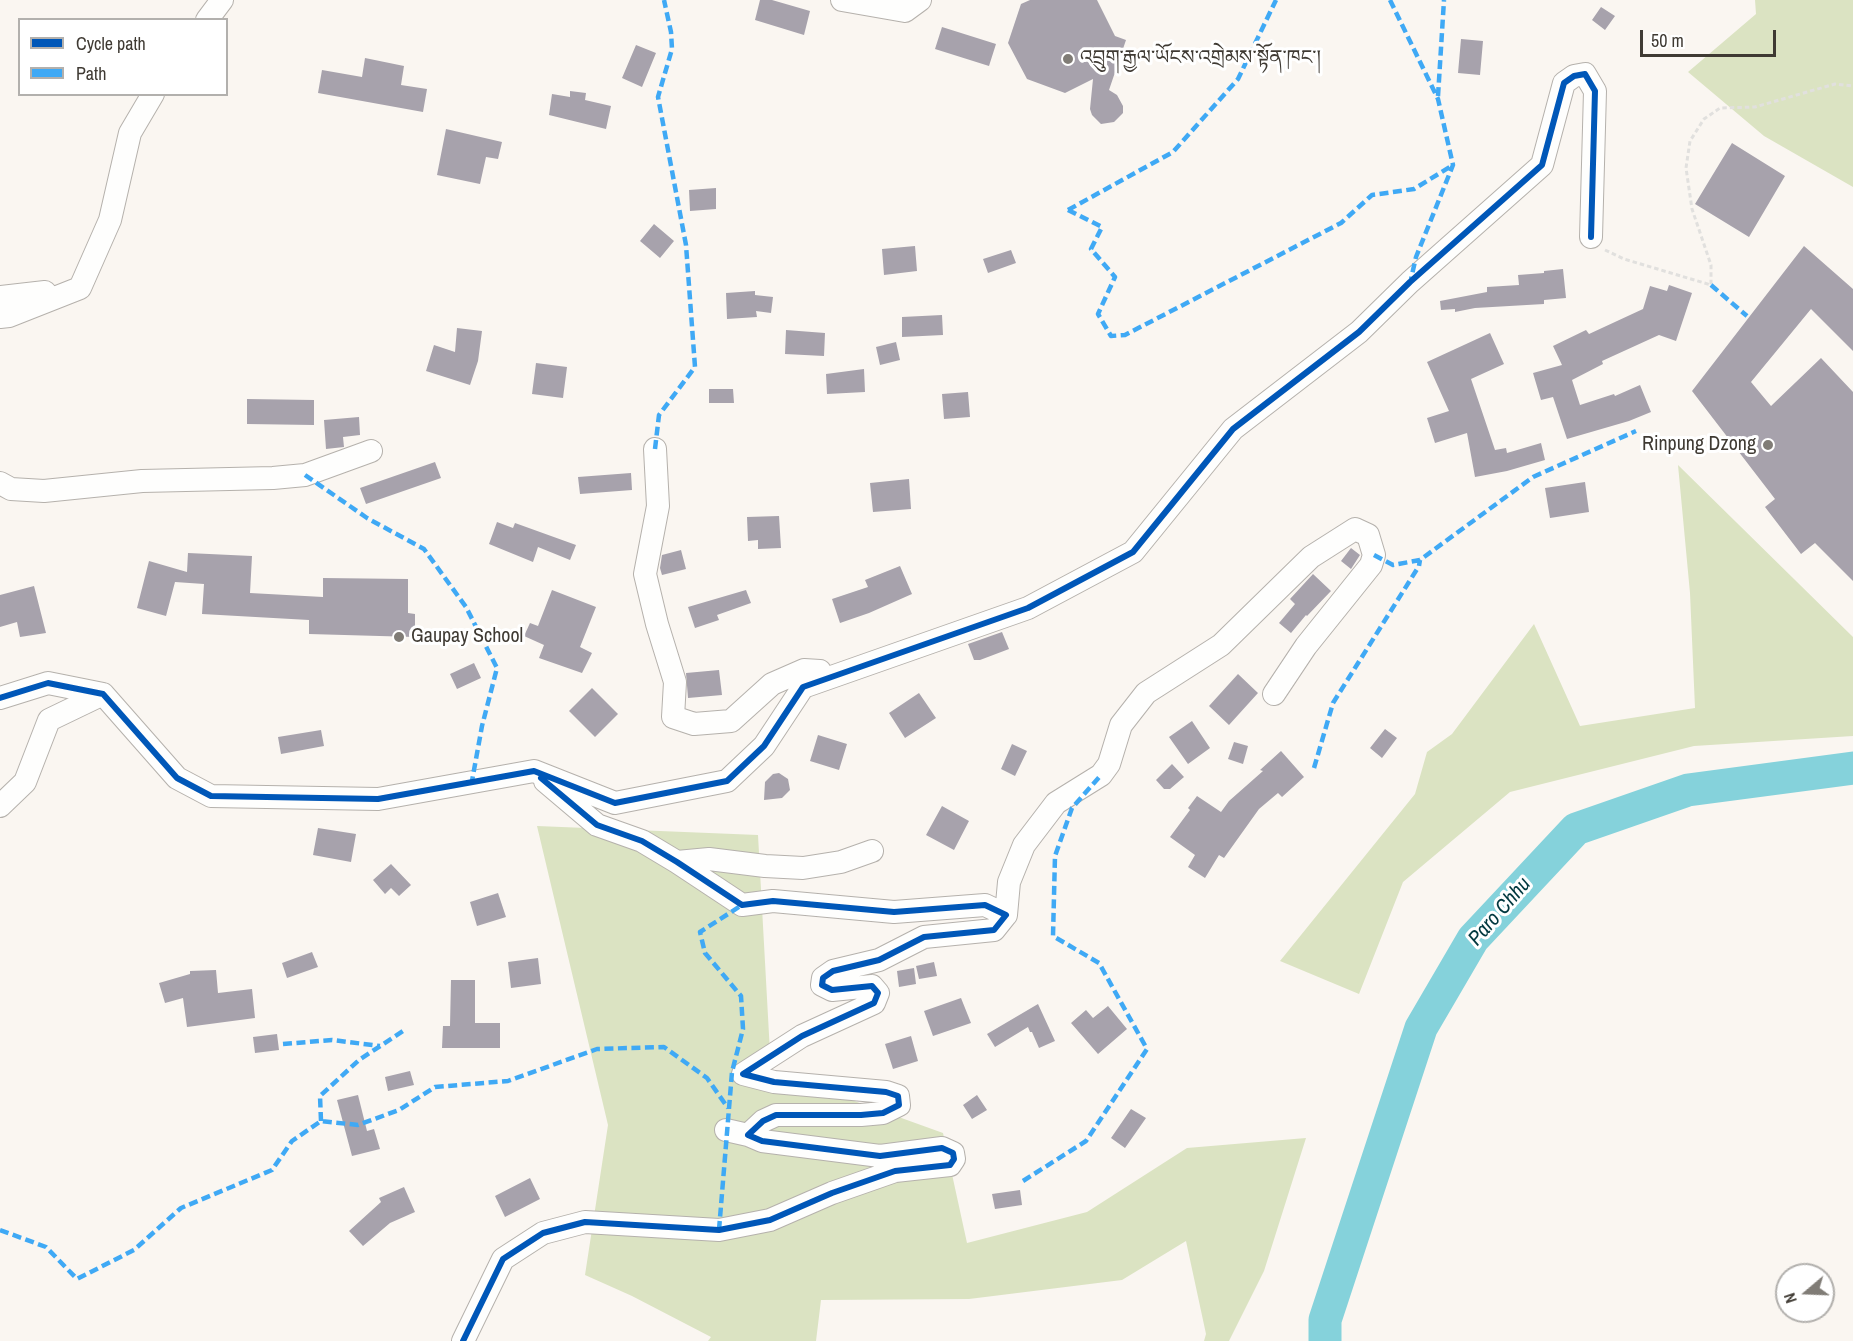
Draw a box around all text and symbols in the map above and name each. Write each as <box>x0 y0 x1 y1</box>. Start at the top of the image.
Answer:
legend <box>18 18 228 96</box>
scale bar <box>1643 18 1780 56</box>
text: 50 m <box>1651 28 1684 53</box>
text: Cycle path <box>76 31 146 56</box>
place label: འབྲུག་རྒྱལ་ཡོངས་འགྲེམས་སྟོན་ཁང་། <box>1080 47 1321 71</box>
marker: འབྲུག་རྒྱལ་ཡོངས་འགྲེམས་སྟོན་ཁང་། <box>1061 52 1075 66</box>
text: Path <box>76 61 106 86</box>
place label: Rinpung Dzong <box>1642 433 1756 457</box>
marker: Rinpung Dzong <box>1761 438 1775 452</box>
place label: Gaupay School <box>411 625 523 649</box>
marker: Gaupay School <box>392 630 406 644</box>
water label: Paro Chhu <box>1463 873 1537 951</box>
north arrow <box>1775 1263 1835 1323</box>
text: N <box>1778 1290 1802 1306</box>

